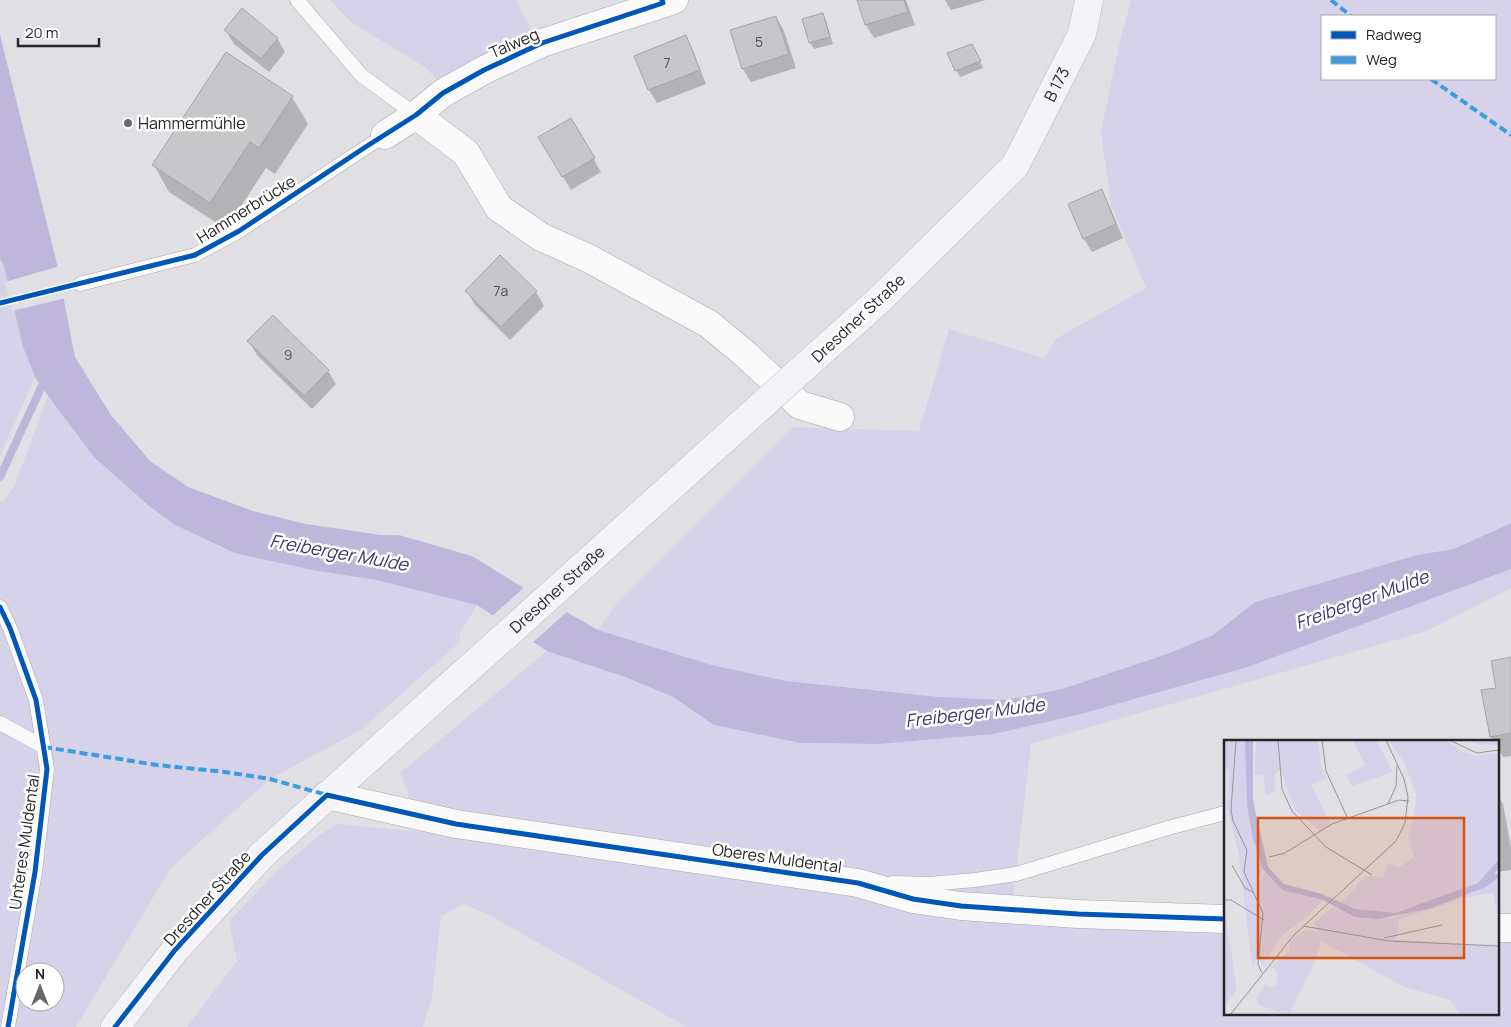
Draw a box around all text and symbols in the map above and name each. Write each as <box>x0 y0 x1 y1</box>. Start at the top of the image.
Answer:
scale bar <box>18 15 99 47</box>
legend <box>1321 15 1496 80</box>
text: 20 m <box>25 22 58 43</box>
street label: Talweg <box>486 23 542 63</box>
text: Radweg <box>1366 24 1422 45</box>
house number: 5 <box>755 32 763 51</box>
text: Weg <box>1366 49 1397 70</box>
house number: 7 <box>663 53 671 72</box>
street label: B 173 <box>1038 63 1074 105</box>
place label: Hammermühle <box>138 112 246 134</box>
marker: Hammermühle <box>122 117 134 129</box>
street label: Hammerbrücke <box>192 170 300 248</box>
street label: Dresdner Straße <box>806 269 910 367</box>
house number: 7a <box>494 281 508 300</box>
house number: 9 <box>284 345 292 364</box>
water label: Freiberger Mulde <box>268 528 412 576</box>
street label: Dresdner Straße <box>505 541 609 638</box>
water label: Freiberger Mulde <box>1292 563 1433 634</box>
water label: Freiberger Mulde <box>904 691 1047 732</box>
inset map <box>1224 740 1498 1014</box>
street label: Unteres Muldental <box>4 773 44 911</box>
street label: Oberes Muldental <box>711 838 843 878</box>
street label: Dresdner Straße <box>158 846 256 950</box>
north arrow <box>15 962 65 1012</box>
text: N <box>35 964 45 983</box>

